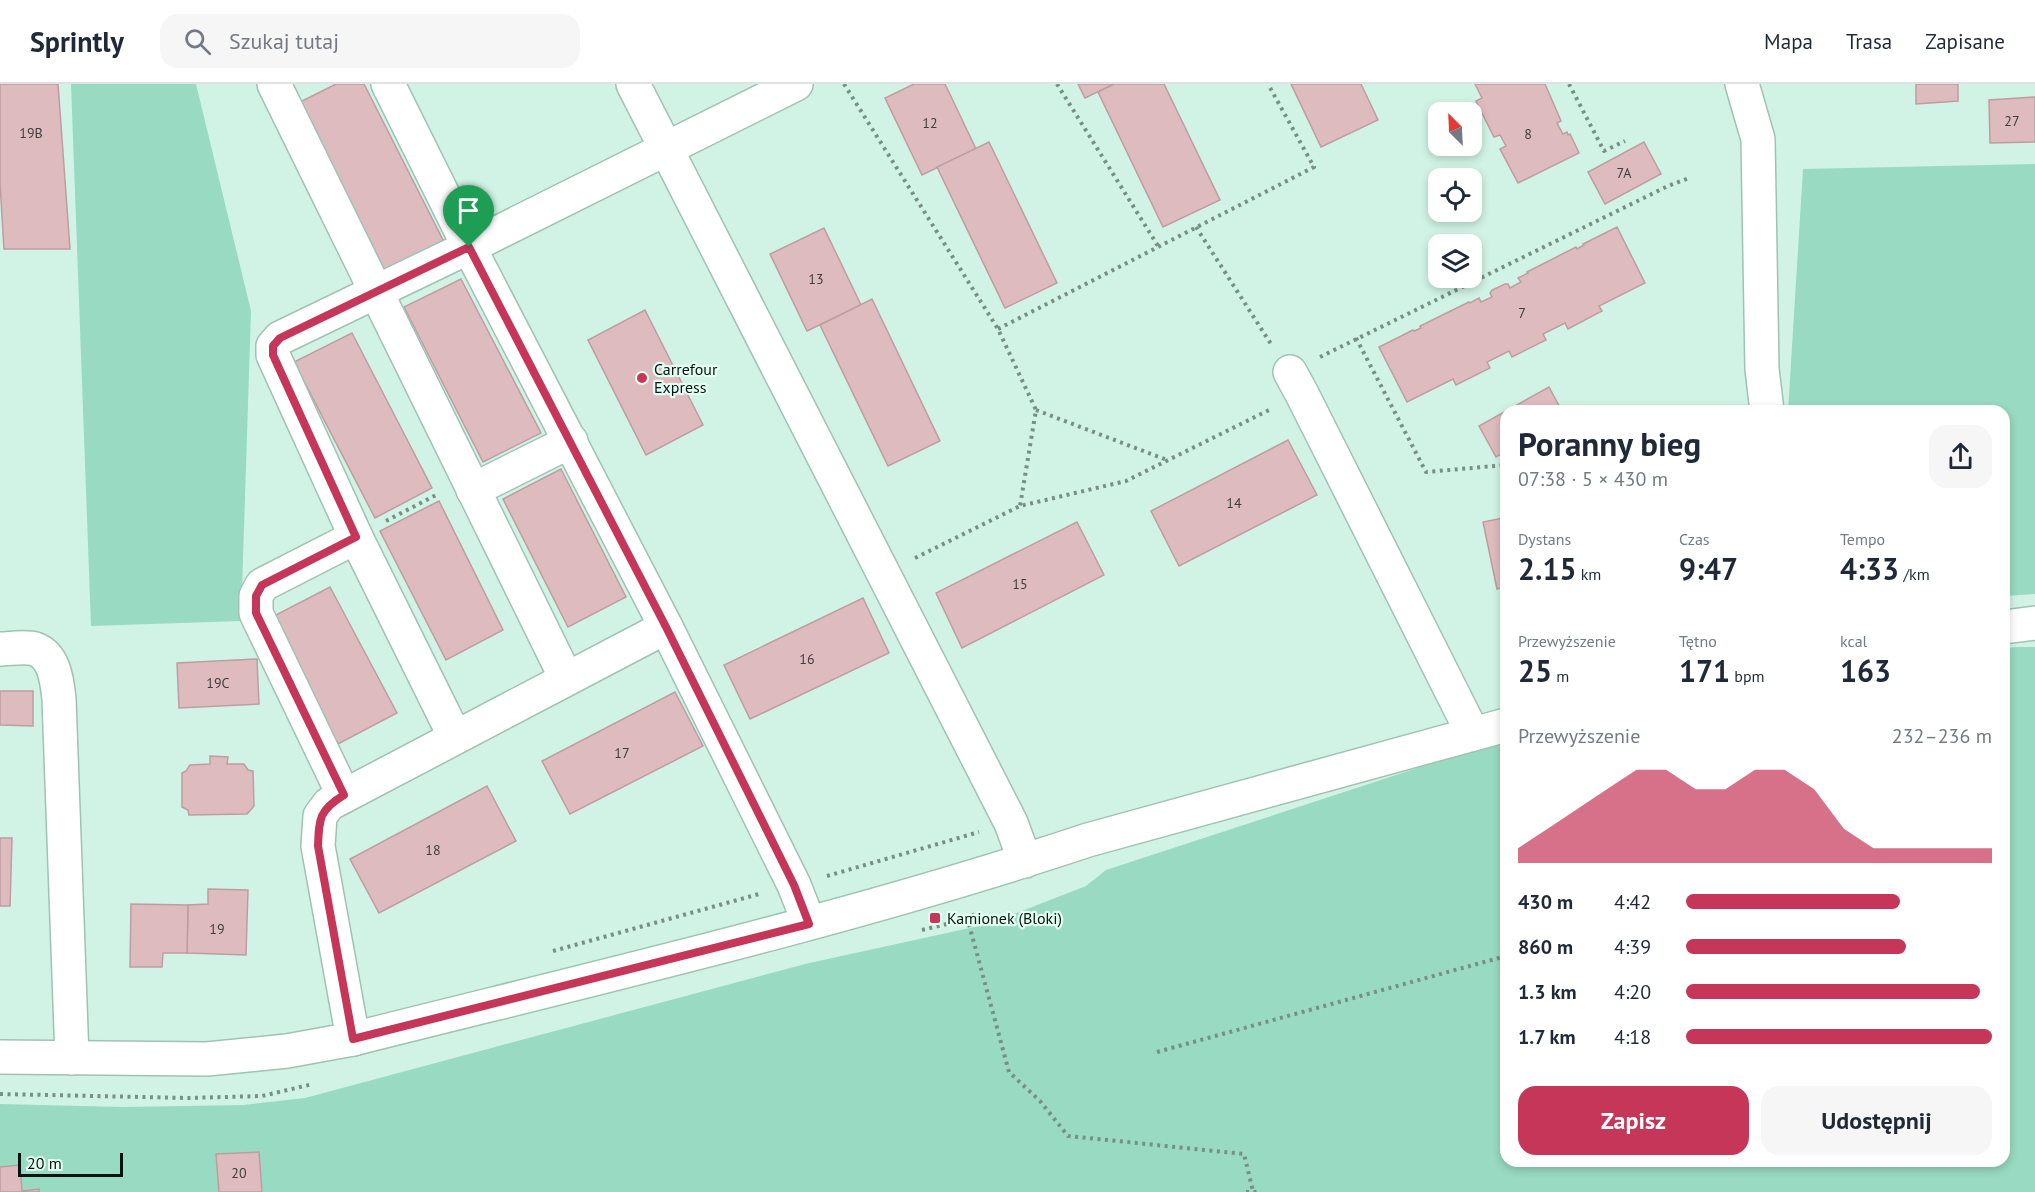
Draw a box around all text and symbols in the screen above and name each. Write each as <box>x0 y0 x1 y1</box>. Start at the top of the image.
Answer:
search box <box>160 14 580 68</box>
text: Sprintly <box>30 23 124 60</box>
icon: search <box>181 25 214 58</box>
text: Szukaj tutaj <box>229 27 339 55</box>
text: Mapa <box>1764 28 1813 55</box>
text: Trasa <box>1846 28 1892 55</box>
text: Zapisane <box>1925 28 2005 55</box>
north arrow <box>1428 102 1482 156</box>
map controls <box>1428 102 1482 288</box>
house number: 27 <box>2004 112 2020 130</box>
house number: 12 <box>922 114 938 132</box>
house number: 19B <box>19 124 43 142</box>
house number: 8 <box>1524 125 1532 143</box>
house number: 7A <box>1616 164 1632 182</box>
button: locate <box>1428 168 1482 222</box>
pin <box>443 185 494 247</box>
icon: arrive <box>452 194 485 227</box>
button: layers <box>1428 234 1482 288</box>
house number: 13 <box>808 270 824 288</box>
house number: 7 <box>1518 304 1526 322</box>
place label: Carrefour Express <box>654 359 718 397</box>
marker: Carrefour Express <box>635 371 649 385</box>
text: Poranny bieg <box>1518 422 1701 465</box>
button: share <box>1929 425 1992 488</box>
text: 07:38 · 5 × 430 m <box>1518 466 1668 492</box>
house number: 14 <box>1226 494 1242 512</box>
text: Dystans <box>1518 529 1571 549</box>
text: Czas <box>1679 529 1710 549</box>
text: Tempo <box>1840 529 1885 549</box>
text: 2.15 <box>1518 549 1576 588</box>
text: 9:47 <box>1679 549 1738 588</box>
text: 4:33 <box>1840 549 1899 588</box>
text: km <box>1576 564 1601 584</box>
text: /km <box>1899 564 1930 584</box>
house number: 15 <box>1012 575 1028 593</box>
text: Przewyższenie <box>1518 631 1616 651</box>
text: Tętno <box>1679 631 1717 651</box>
text: kcal <box>1840 631 1867 651</box>
house number: 16 <box>799 650 815 668</box>
text: 25 <box>1518 651 1552 690</box>
text: 171 <box>1679 651 1730 690</box>
text: 163 <box>1840 651 1891 690</box>
text: m <box>1552 666 1569 686</box>
text: bpm <box>1730 666 1765 686</box>
house number: 19C <box>206 674 230 692</box>
text: Przewyższenie <box>1518 723 1640 749</box>
text: 232–236 m <box>1892 723 1992 749</box>
house number: 17 <box>614 744 630 762</box>
house number: 18 <box>425 841 441 859</box>
text: 430 m <box>1518 889 1573 915</box>
text: 4:42 <box>1614 889 1651 915</box>
place label: Kamionek (Bloki) <box>947 908 1062 928</box>
marker: Kamionek (Bloki) <box>928 911 942 925</box>
house number: 19 <box>209 920 225 938</box>
text: 860 m <box>1518 934 1573 960</box>
text: 4:39 <box>1614 934 1651 960</box>
text: 1.3 km <box>1518 979 1577 1005</box>
text: 4:20 <box>1614 979 1651 1005</box>
text: 1.7 km <box>1518 1024 1576 1050</box>
text: 4:18 <box>1614 1024 1651 1050</box>
button: Zapisz <box>1518 1086 1749 1155</box>
button: Udostępnij <box>1761 1086 1992 1155</box>
scale bar <box>18 1150 123 1178</box>
text: 20 m <box>27 1153 62 1173</box>
house number: 20 <box>231 1164 247 1182</box>

